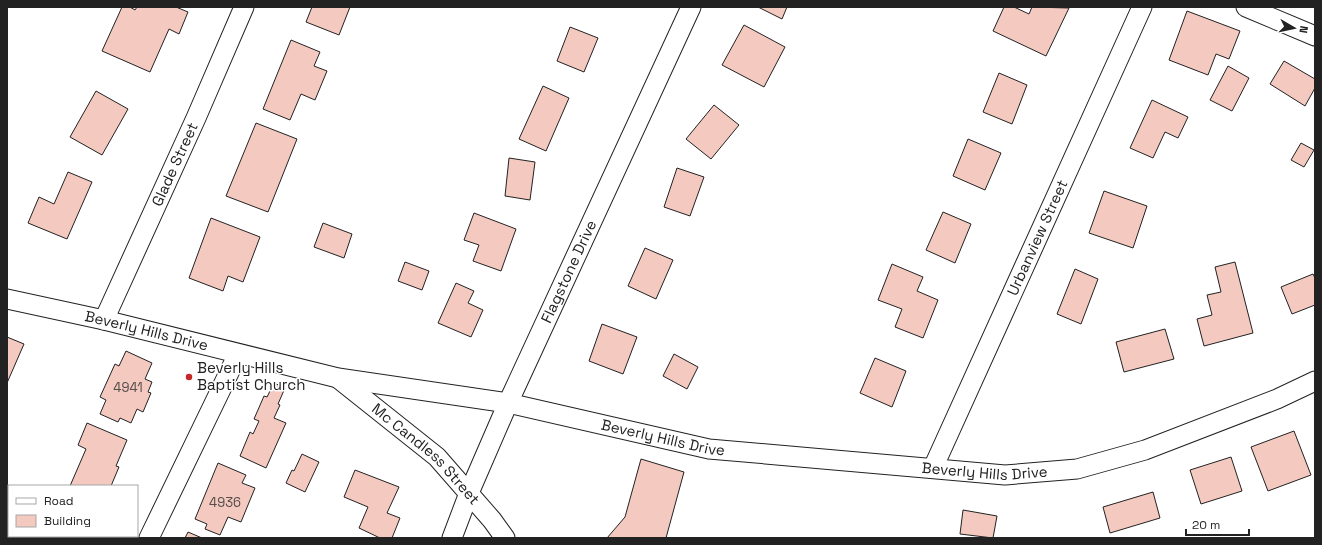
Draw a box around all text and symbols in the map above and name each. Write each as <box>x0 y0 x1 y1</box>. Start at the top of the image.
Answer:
north arrow <box>1274 8 1314 48</box>
text: N <box>1296 25 1311 34</box>
street label: Glade Street <box>147 119 202 209</box>
street label: Urbanview Street <box>1003 176 1072 298</box>
street label: Flagstone Drive <box>536 217 600 326</box>
street label: Beverly Hills Drive <box>83 306 210 354</box>
place label: Beverly Hills Baptist Church <box>197 358 305 394</box>
marker: Beverly Hills Baptist Church <box>184 372 194 382</box>
house number: 4941 <box>113 379 143 396</box>
street label: Mc Candless Street <box>368 399 484 508</box>
street label: Beverly Hills Drive <box>599 415 726 459</box>
street label: Beverly Hills Drive <box>921 458 1048 484</box>
legend <box>8 485 138 537</box>
text: Road <box>44 493 73 509</box>
house number: 4936 <box>209 494 241 511</box>
scale bar <box>1186 511 1249 537</box>
text: Building <box>44 513 91 529</box>
text: 20 m <box>1192 517 1220 533</box>

